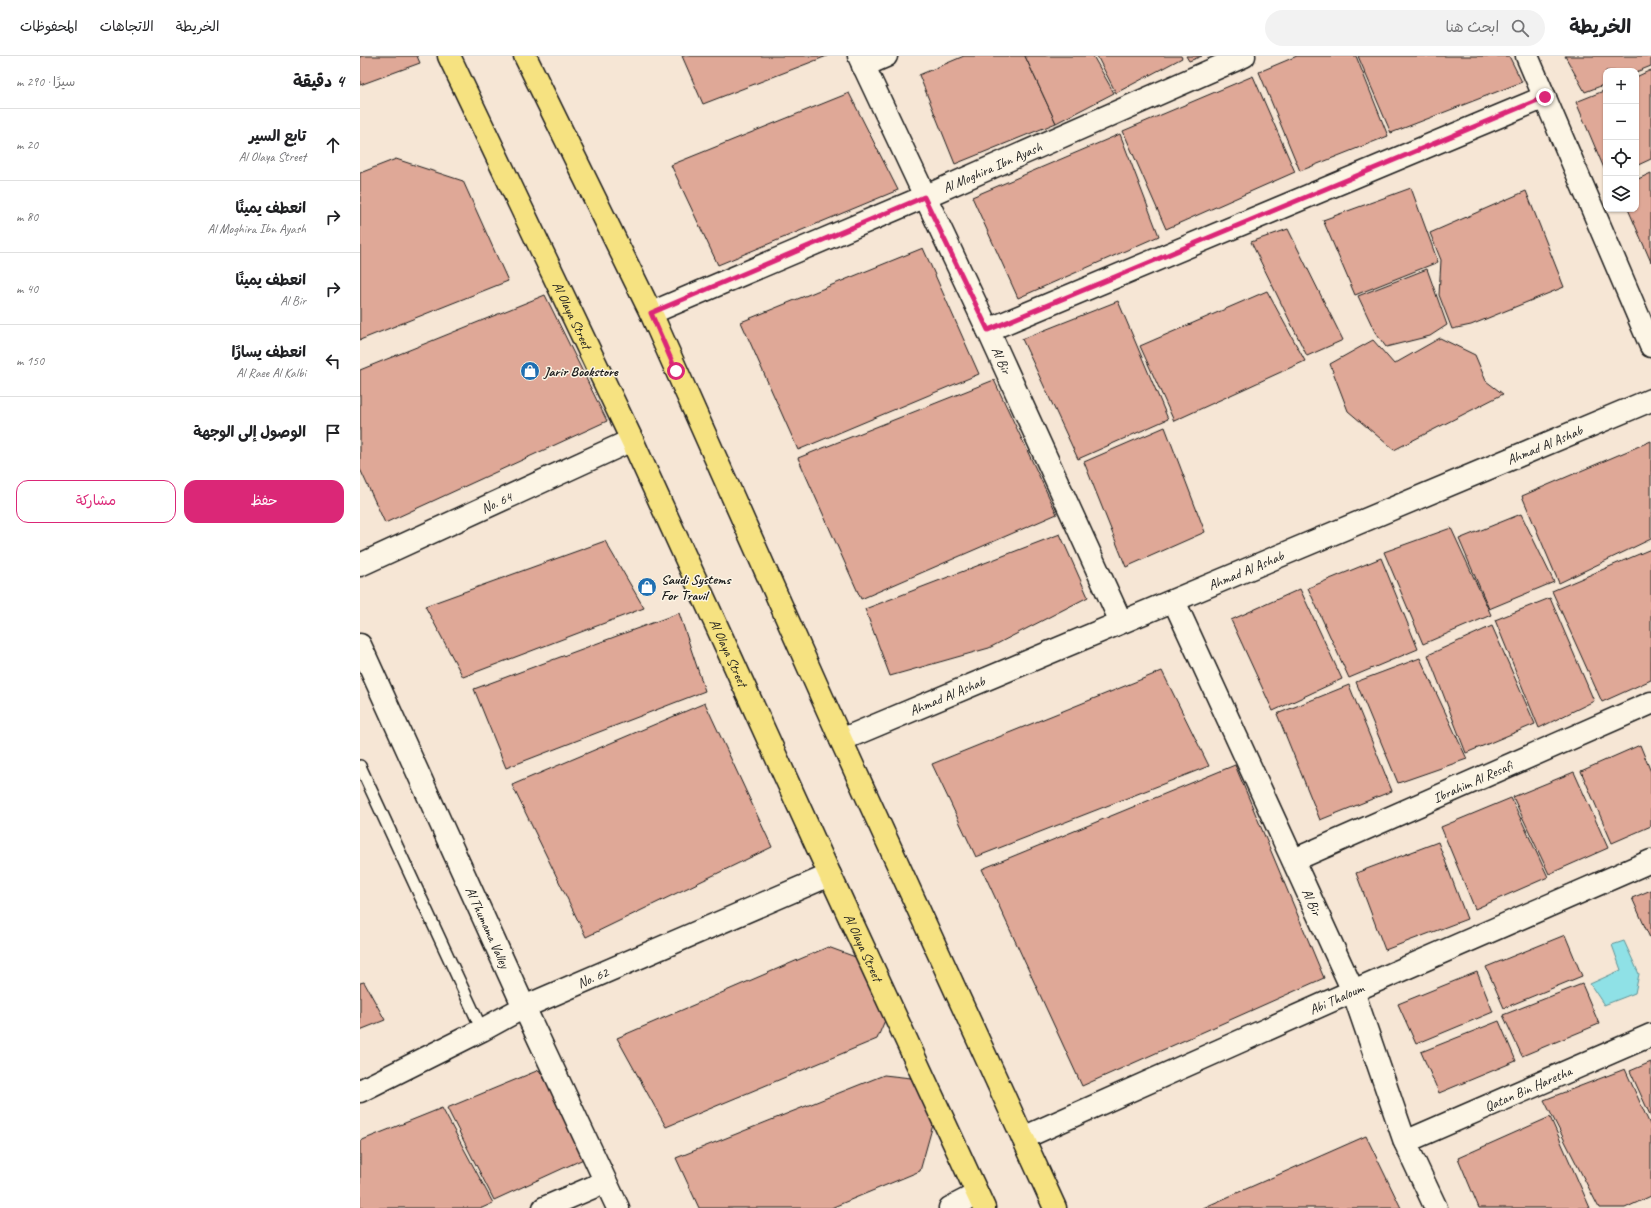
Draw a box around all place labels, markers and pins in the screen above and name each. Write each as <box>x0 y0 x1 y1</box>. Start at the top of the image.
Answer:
shop icon: Jarir Bookstore <box>519 360 541 382</box>
place label: Jarir Bookstore <box>543 363 619 380</box>
place label: Saudi Systems For Travil <box>661 571 732 604</box>
shop icon: Saudi Systems For Travil <box>636 576 658 598</box>

